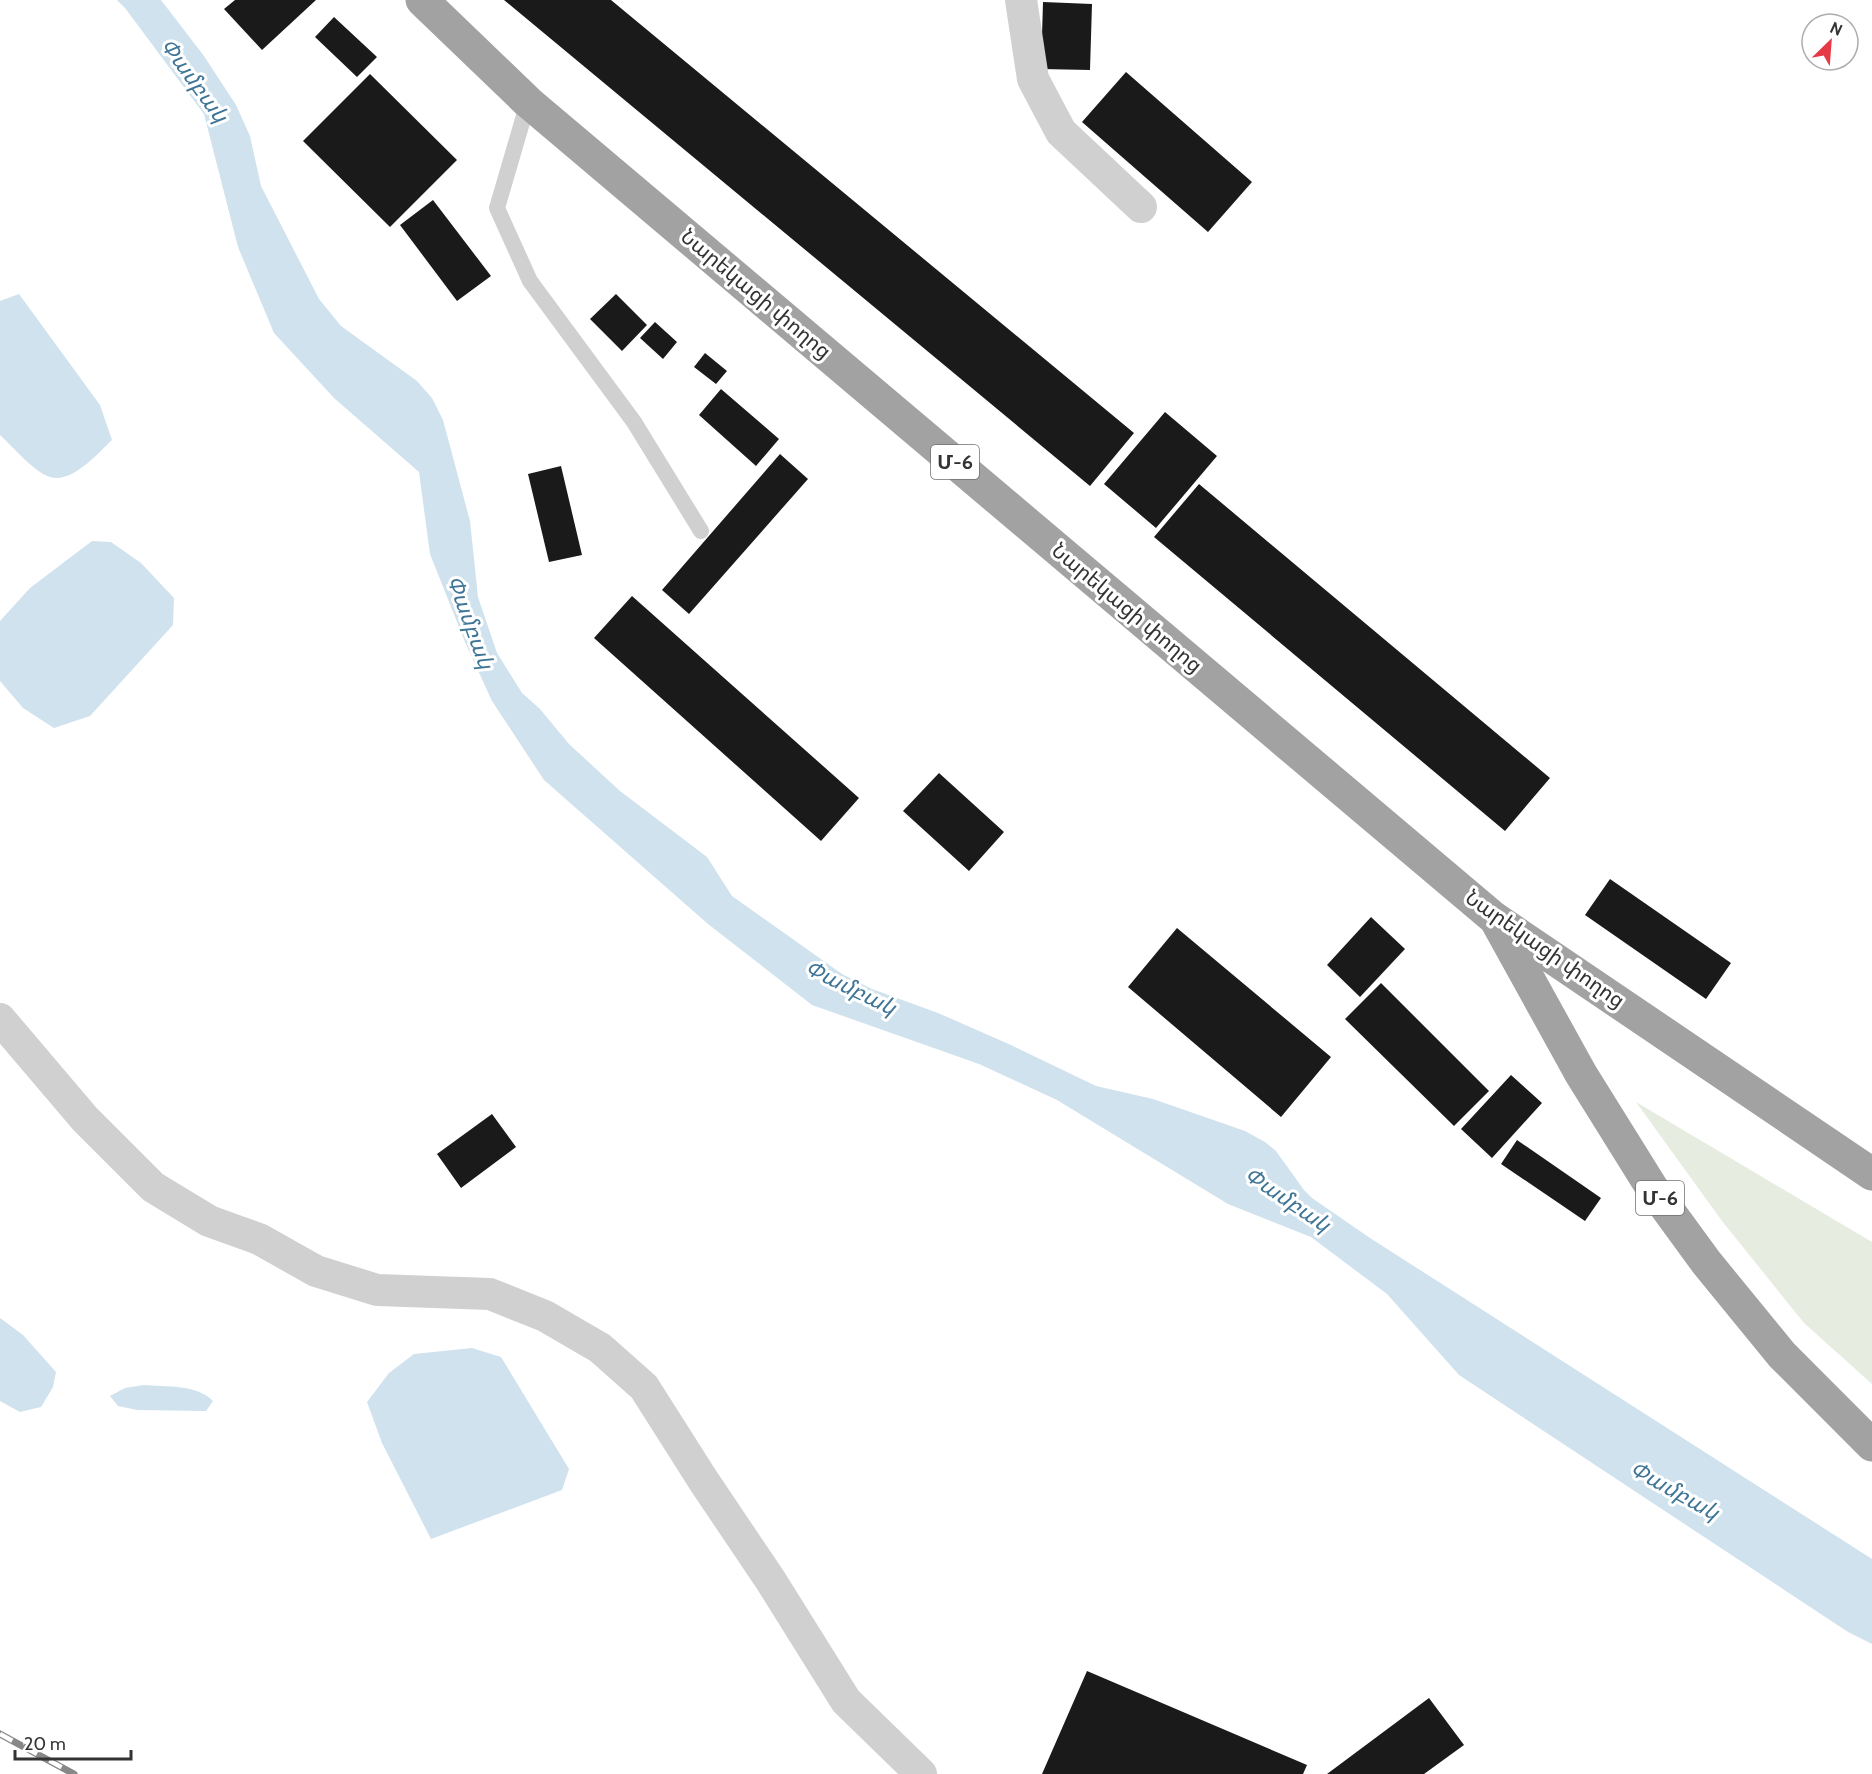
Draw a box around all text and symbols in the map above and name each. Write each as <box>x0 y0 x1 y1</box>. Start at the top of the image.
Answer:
north arrow <box>1800 12 1860 72</box>
text: N <box>1827 18 1845 40</box>
water label: Փամբակ <box>155 33 235 128</box>
street label: Նարեկացի փողոց <box>676 223 837 364</box>
road number: Մ-6 <box>931 445 979 479</box>
street label: Նարեկացի փողոց <box>1047 537 1208 678</box>
water label: Փամբակ <box>441 572 500 673</box>
street label: Նարեկացի փողոց <box>1461 884 1630 1013</box>
water label: Փամբակ <box>801 954 901 1021</box>
water label: Փամբակ <box>1240 1161 1336 1238</box>
road number: Մ-6 <box>1636 1181 1684 1215</box>
water label: Փամբակ <box>1626 1455 1725 1526</box>
scale bar <box>15 1723 130 1761</box>
text: 20 m <box>24 1733 66 1755</box>

